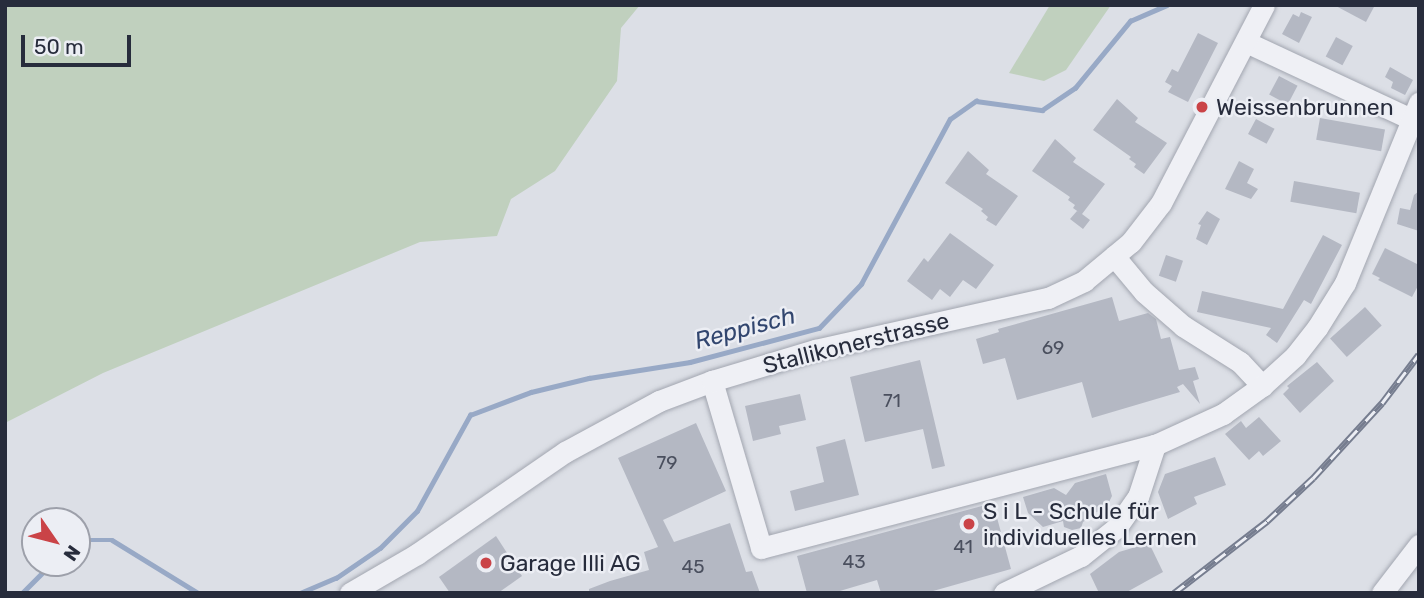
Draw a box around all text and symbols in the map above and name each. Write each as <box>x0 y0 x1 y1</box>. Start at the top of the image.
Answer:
scale bar <box>24 21 135 65</box>
text: 50 m <box>34 34 84 59</box>
place label: Weissenbrunnen <box>1216 93 1394 121</box>
marker: Weissenbrunnen <box>1194 99 1210 115</box>
water label: Reppisch <box>691 302 799 356</box>
street label: Stallikonerstrasse <box>760 306 952 380</box>
house number: 69 <box>1042 337 1064 359</box>
house number: 71 <box>883 390 901 412</box>
house number: 79 <box>656 452 678 474</box>
place label: S i L - Schule für individuelles Lernen <box>983 497 1197 551</box>
north arrow <box>21 507 91 577</box>
marker: S i L - Schule für individuelles Lernen <box>961 516 977 532</box>
house number: 41 <box>953 536 973 558</box>
text: N <box>59 541 85 565</box>
place label: Garage Illi AG <box>500 549 641 577</box>
house number: 43 <box>842 551 866 573</box>
marker: Garage Illi AG <box>478 555 494 571</box>
house number: 45 <box>681 556 705 578</box>

